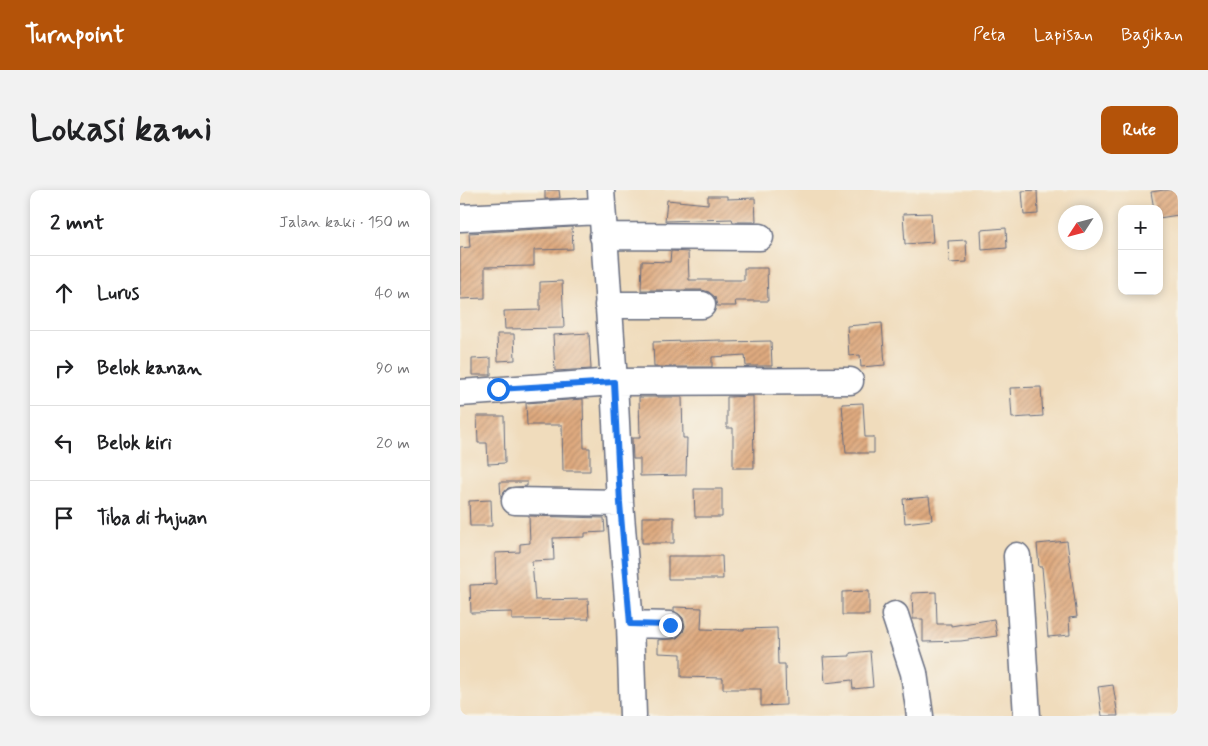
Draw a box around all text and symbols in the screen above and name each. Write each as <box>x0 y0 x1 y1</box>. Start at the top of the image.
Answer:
text: Turnpoint <box>25 20 125 51</box>
text: Peta <box>973 23 1006 47</box>
text: Lapisan <box>1034 23 1093 47</box>
text: Bagikan <box>1121 23 1183 47</box>
button: Rute <box>1101 106 1178 154</box>
text: Lokasi kami <box>30 107 212 153</box>
north arrow <box>1058 205 1103 250</box>
map controls <box>1118 205 1163 295</box>
button: + <box>1118 205 1163 250</box>
text: 2 mnt <box>50 209 104 237</box>
text: Jalan kaki · 150 m <box>279 212 410 233</box>
button: − <box>1118 250 1163 295</box>
icon: ahead <box>50 279 78 307</box>
text: Lurus <box>97 281 139 306</box>
text: 40 m <box>374 283 410 304</box>
icon: right <box>50 354 78 382</box>
text: Belok kanan <box>97 356 202 381</box>
text: 90 m <box>376 358 410 379</box>
route start <box>487 378 510 401</box>
icon: left <box>50 429 78 457</box>
text: Belok kiri <box>97 431 172 456</box>
text: 20 m <box>376 433 410 454</box>
icon: arrive <box>50 504 78 532</box>
text: Tiba di tujuan <box>97 506 208 531</box>
route end <box>659 614 682 637</box>

